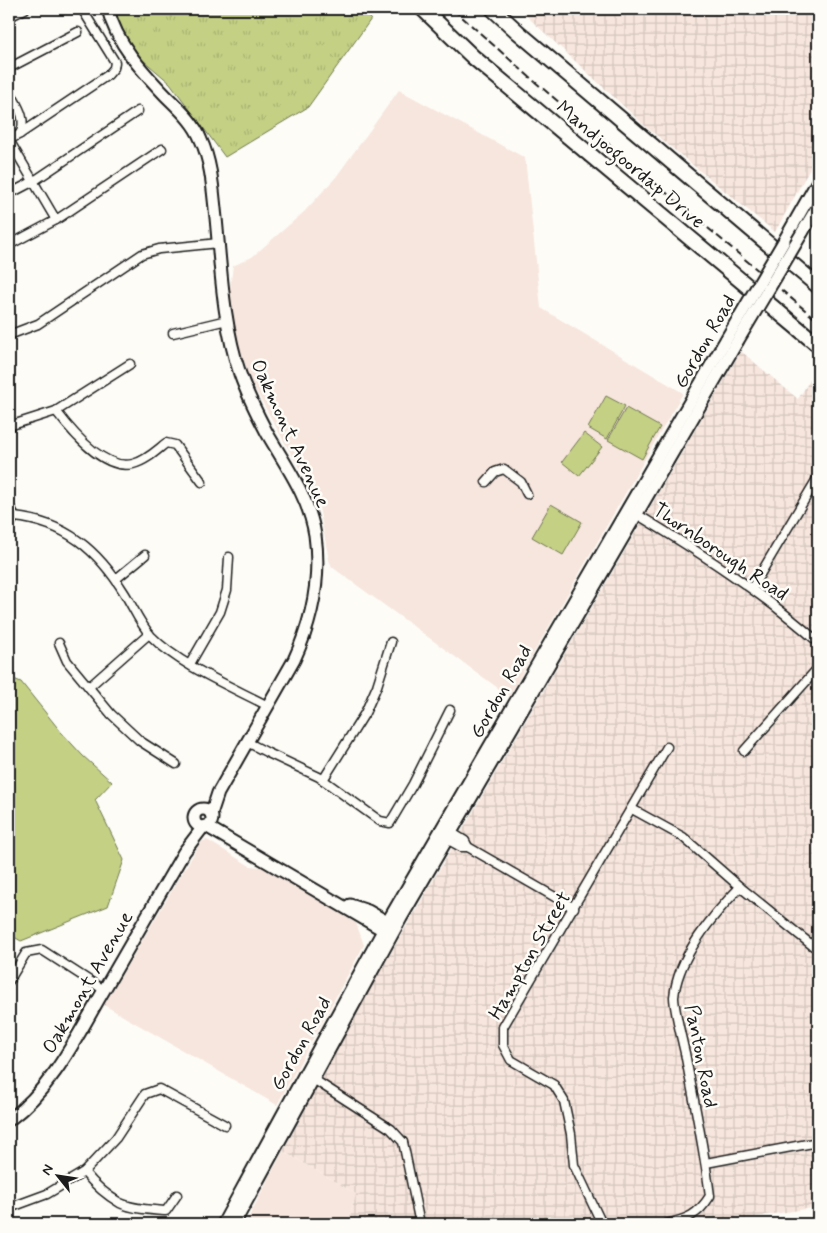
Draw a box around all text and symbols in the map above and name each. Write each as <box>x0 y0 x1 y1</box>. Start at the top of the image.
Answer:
street label: Mandjoogoordap Drive <box>549 95 710 237</box>
street label: Gordon Road <box>668 290 743 393</box>
street label: Oakmont Avenue <box>243 355 336 512</box>
street label: Thornborough Road <box>647 497 793 608</box>
street label: Gordon Road <box>464 640 539 743</box>
street label: Hampton Street <box>483 887 578 1025</box>
street label: Oakmont Avenue <box>36 906 140 1059</box>
street label: Gordon Road <box>264 992 338 1096</box>
street label: Panton Road <box>677 1002 724 1110</box>
north arrow <box>32 1150 82 1200</box>
text: N <box>37 1161 58 1179</box>

